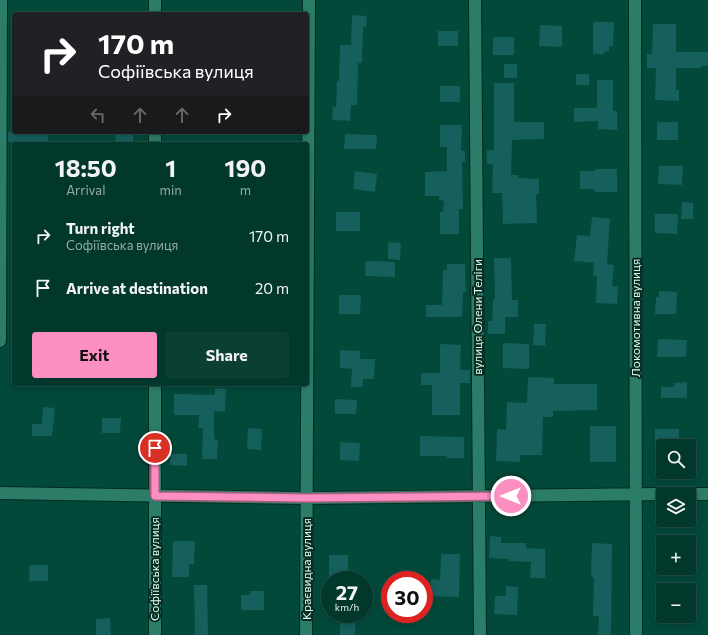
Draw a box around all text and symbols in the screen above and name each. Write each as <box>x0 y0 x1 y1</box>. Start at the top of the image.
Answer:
text: 170 m <box>98 26 174 60</box>
icon: right <box>32 28 84 80</box>
text: Софіївська вулиця <box>98 60 254 82</box>
icon: left <box>87 104 109 126</box>
icon: ahead <box>129 104 151 126</box>
icon: ahead <box>171 104 193 126</box>
icon: right <box>213 104 235 126</box>
text: 18:50 <box>55 153 117 182</box>
text: 1 <box>165 153 176 182</box>
text: 190 <box>225 153 266 182</box>
text: Arrival <box>66 182 105 198</box>
text: min <box>160 182 182 198</box>
text: m <box>240 182 251 198</box>
text: Turn right <box>66 219 135 237</box>
icon: right <box>32 225 54 247</box>
text: 170 m <box>249 227 289 245</box>
text: Софіївська вулиця <box>66 237 178 253</box>
street label: вулиця Олени Теліги <box>470 259 484 375</box>
street label: Локомотивна вулиця <box>628 259 642 377</box>
icon: arrive <box>32 277 54 299</box>
text: Arrive at destination <box>66 279 208 297</box>
text: 20 m <box>255 279 289 297</box>
button: Exit <box>32 332 157 378</box>
button: Share <box>165 332 289 378</box>
pin <box>138 431 172 465</box>
icon: arrive <box>144 437 166 459</box>
map controls <box>656 439 696 623</box>
button: search <box>656 439 696 479</box>
position arrow <box>490 475 532 517</box>
button: layers <box>656 487 696 527</box>
street label: Софіївська вулиця <box>147 517 161 621</box>
street label: Краєвидна вулиця <box>299 518 313 620</box>
button: + <box>656 535 696 575</box>
speed limit sign: 30 <box>381 571 433 623</box>
text: 27 <box>336 580 358 604</box>
button: − <box>656 583 696 623</box>
text: km/h <box>335 601 359 613</box>

